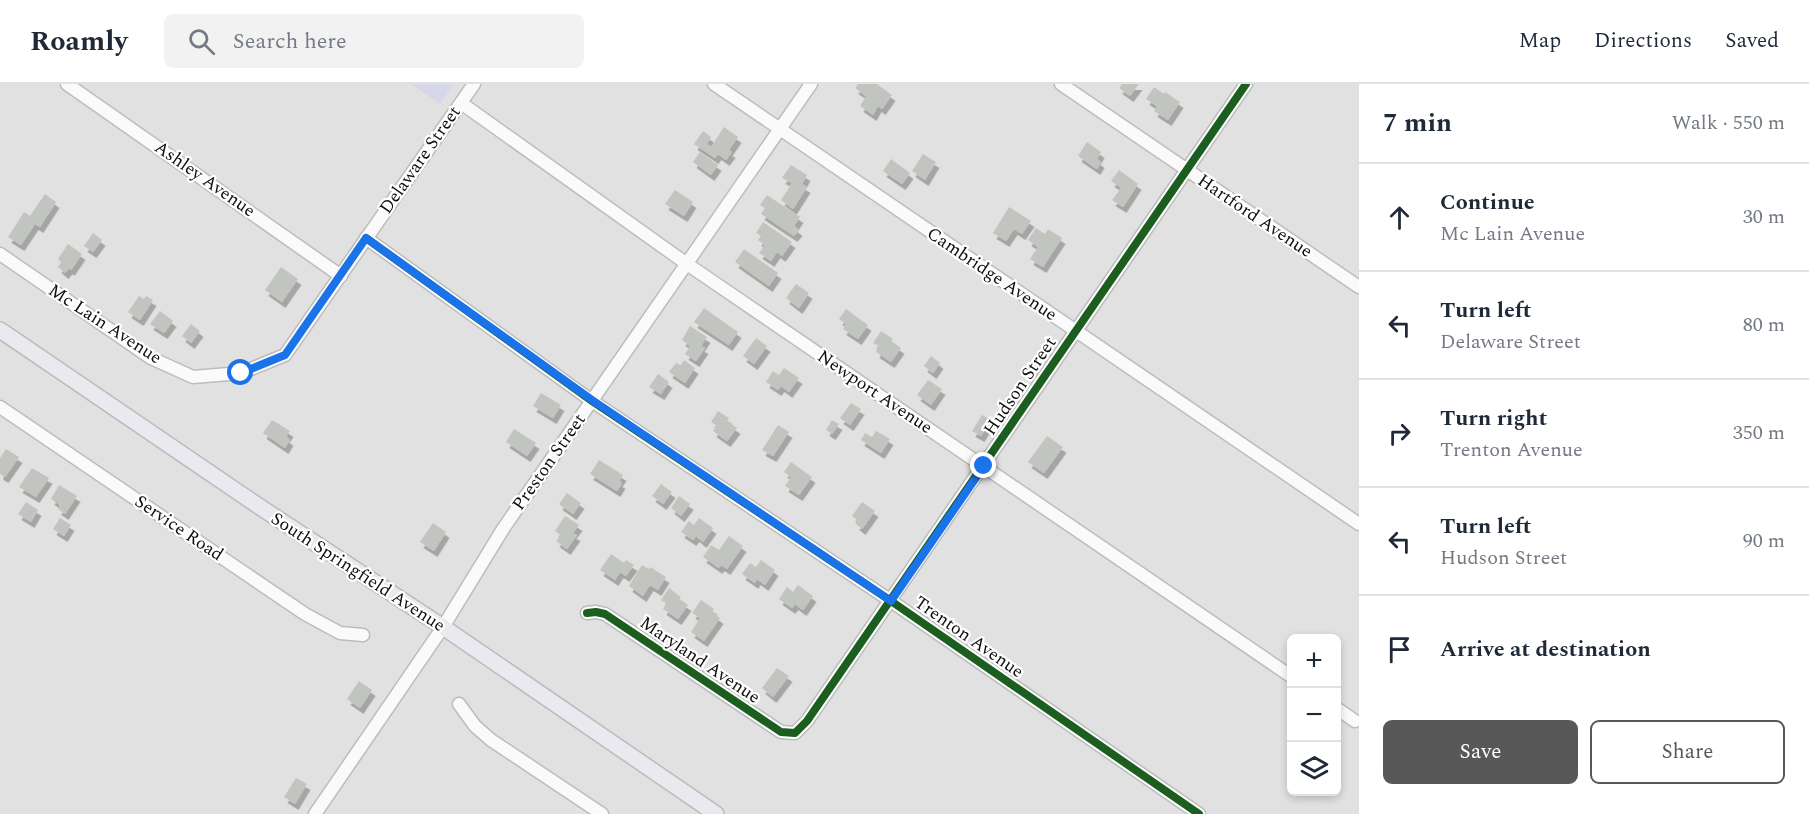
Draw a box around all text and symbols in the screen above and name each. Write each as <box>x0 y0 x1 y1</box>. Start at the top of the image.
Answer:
search box <box>164 14 584 68</box>
text: Roamly <box>30 20 128 63</box>
icon: search <box>185 25 218 58</box>
text: Search here <box>233 25 347 58</box>
text: Map <box>1519 25 1561 57</box>
text: Directions <box>1594 25 1692 57</box>
text: Saved <box>1725 25 1779 57</box>
street label: Delaware Street <box>373 100 467 220</box>
text: 7 min <box>1383 103 1452 143</box>
text: Walk · 550 m <box>1672 108 1785 138</box>
street label: Ashley Avenue <box>149 134 261 224</box>
street label: Hartford Avenue <box>1192 167 1318 265</box>
text: Continue <box>1440 186 1535 219</box>
icon: ahead <box>1383 201 1416 234</box>
text: 30 m <box>1743 202 1785 232</box>
text: Mc Lain Avenue <box>1440 219 1585 249</box>
street label: Cambridge Avenue <box>921 220 1063 328</box>
street label: Mc Lain Avenue <box>43 277 167 371</box>
text: Turn left <box>1440 294 1532 327</box>
icon: left <box>1383 309 1416 342</box>
text: 80 m <box>1743 310 1785 340</box>
text: Delaware Street <box>1440 327 1581 357</box>
street label: Hudson Street <box>977 331 1063 441</box>
street label: Newport Avenue <box>812 343 938 441</box>
route start <box>227 359 253 385</box>
text: Turn right <box>1440 402 1547 435</box>
street label: Preston Street <box>506 408 592 516</box>
icon: right <box>1383 417 1416 450</box>
text: 350 m <box>1733 418 1785 448</box>
text: Trenton Avenue <box>1440 435 1583 465</box>
route end <box>970 452 996 478</box>
street label: Service Road <box>129 488 229 568</box>
street label: South Springfield Avenue <box>265 505 451 639</box>
text: Turn left <box>1440 510 1532 543</box>
icon: left <box>1383 525 1416 558</box>
text: 90 m <box>1743 526 1785 556</box>
text: Hudson Street <box>1440 543 1567 573</box>
street label: Trenton Avenue <box>909 589 1029 685</box>
street label: Maryland Avenue <box>634 610 766 710</box>
icon: arrive <box>1383 633 1416 666</box>
text: Arrive at destination <box>1440 633 1651 666</box>
map controls <box>1287 634 1341 796</box>
button: + <box>1287 634 1341 688</box>
button: − <box>1287 688 1341 742</box>
button: Save <box>1383 720 1578 784</box>
button: Share <box>1590 720 1785 784</box>
button: layers <box>1287 742 1341 796</box>

